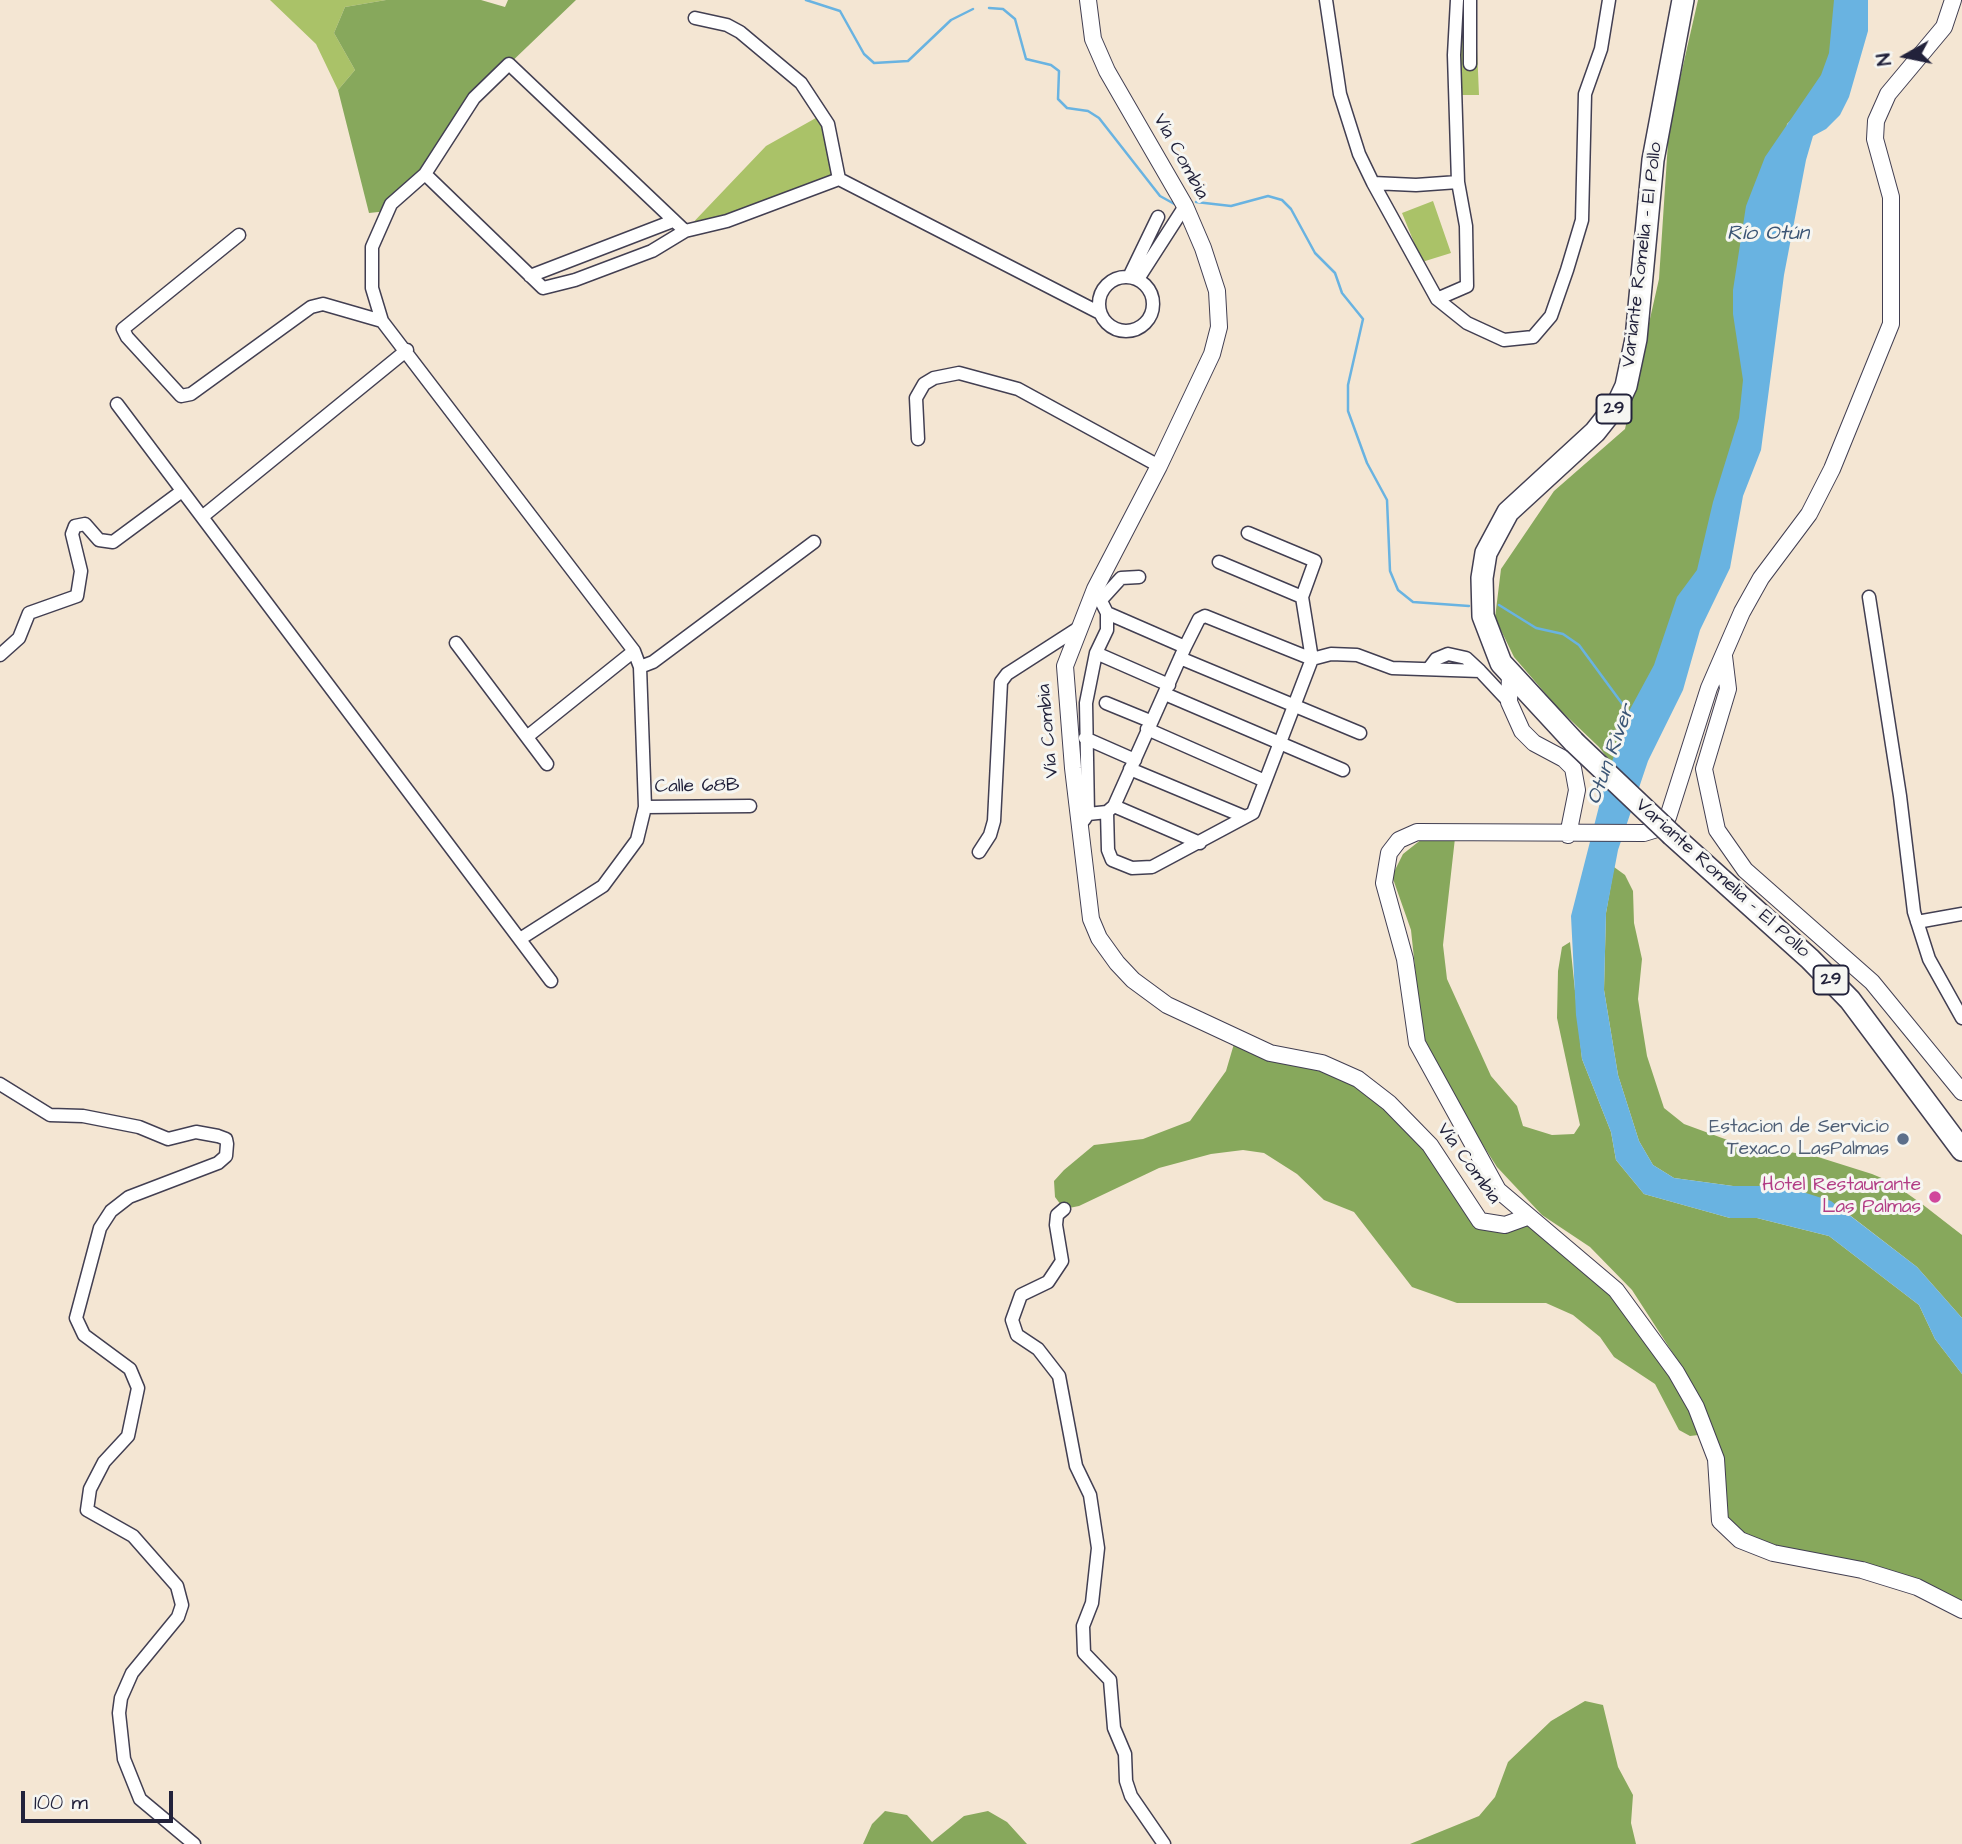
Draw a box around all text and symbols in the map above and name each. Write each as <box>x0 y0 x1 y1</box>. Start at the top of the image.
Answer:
north arrow <box>1871 21 1941 91</box>
text: N <box>1870 51 1899 67</box>
street label: Vía Combia <box>1147 110 1213 204</box>
street label: Variante Romelia - El Pollo <box>1618 141 1668 369</box>
water label: Río Otún <box>1727 222 1809 248</box>
road number: 29 <box>1596 394 1632 424</box>
street label: Vía Combia <box>1034 683 1064 779</box>
water label: Otun River <box>1582 702 1642 808</box>
street label: Calle 68B <box>654 775 740 799</box>
street label: Variante Romelia - El Pollo <box>1630 795 1814 963</box>
road number: 29 <box>1814 965 1848 995</box>
place label: Estacion de Servicio Texaco LasPalmas <box>1709 1117 1889 1161</box>
street label: Vía Combia <box>1431 1119 1505 1209</box>
marker: Estacion de Servicio Texaco LasPalmas <box>1895 1131 1911 1147</box>
place label: Hotel Restaurante Las Palmas <box>1762 1175 1921 1219</box>
marker: Hotel Restaurante Las Palmas <box>1927 1189 1943 1205</box>
scale bar <box>24 1778 177 1822</box>
text: 100 m <box>34 1788 88 1817</box>

